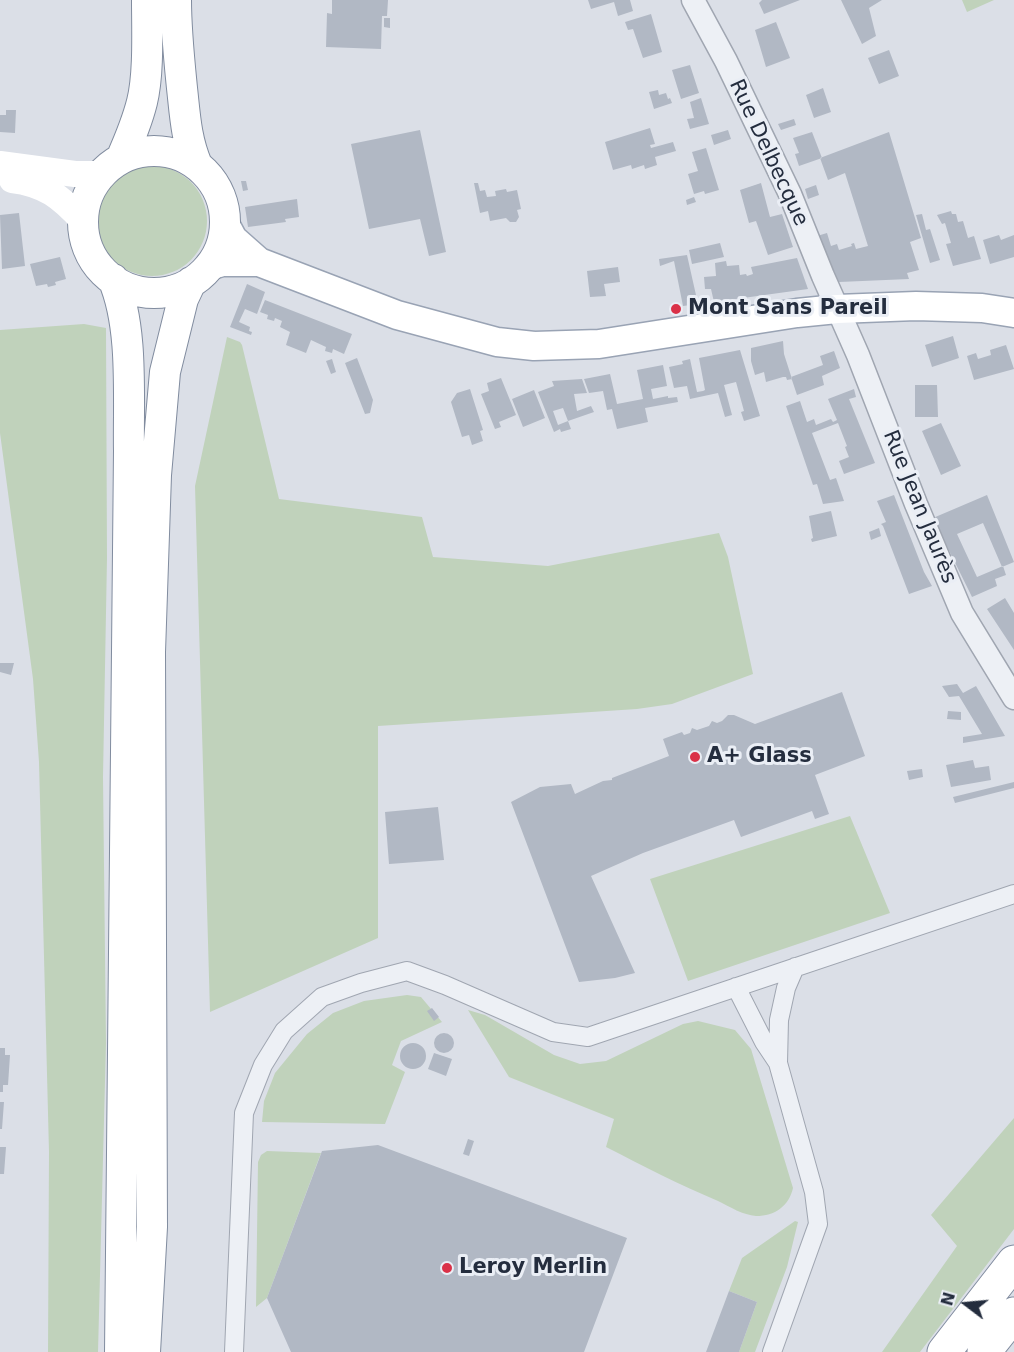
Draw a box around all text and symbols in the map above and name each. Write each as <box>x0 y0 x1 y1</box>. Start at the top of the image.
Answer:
street label: Rue Delbecque <box>723 76 813 230</box>
place label: Mont Sans Pareil <box>688 296 888 322</box>
marker: Mont Sans Pareil <box>669 302 683 316</box>
street label: Rue Jean Jaurès <box>877 427 961 587</box>
place label: A+ Glass <box>707 744 812 770</box>
marker: A+ Glass <box>688 750 702 764</box>
place label: Leroy Merlin <box>459 1255 607 1281</box>
marker: Leroy Merlin <box>440 1261 454 1275</box>
north arrow <box>936 1274 996 1334</box>
text: N <box>937 1290 959 1308</box>

